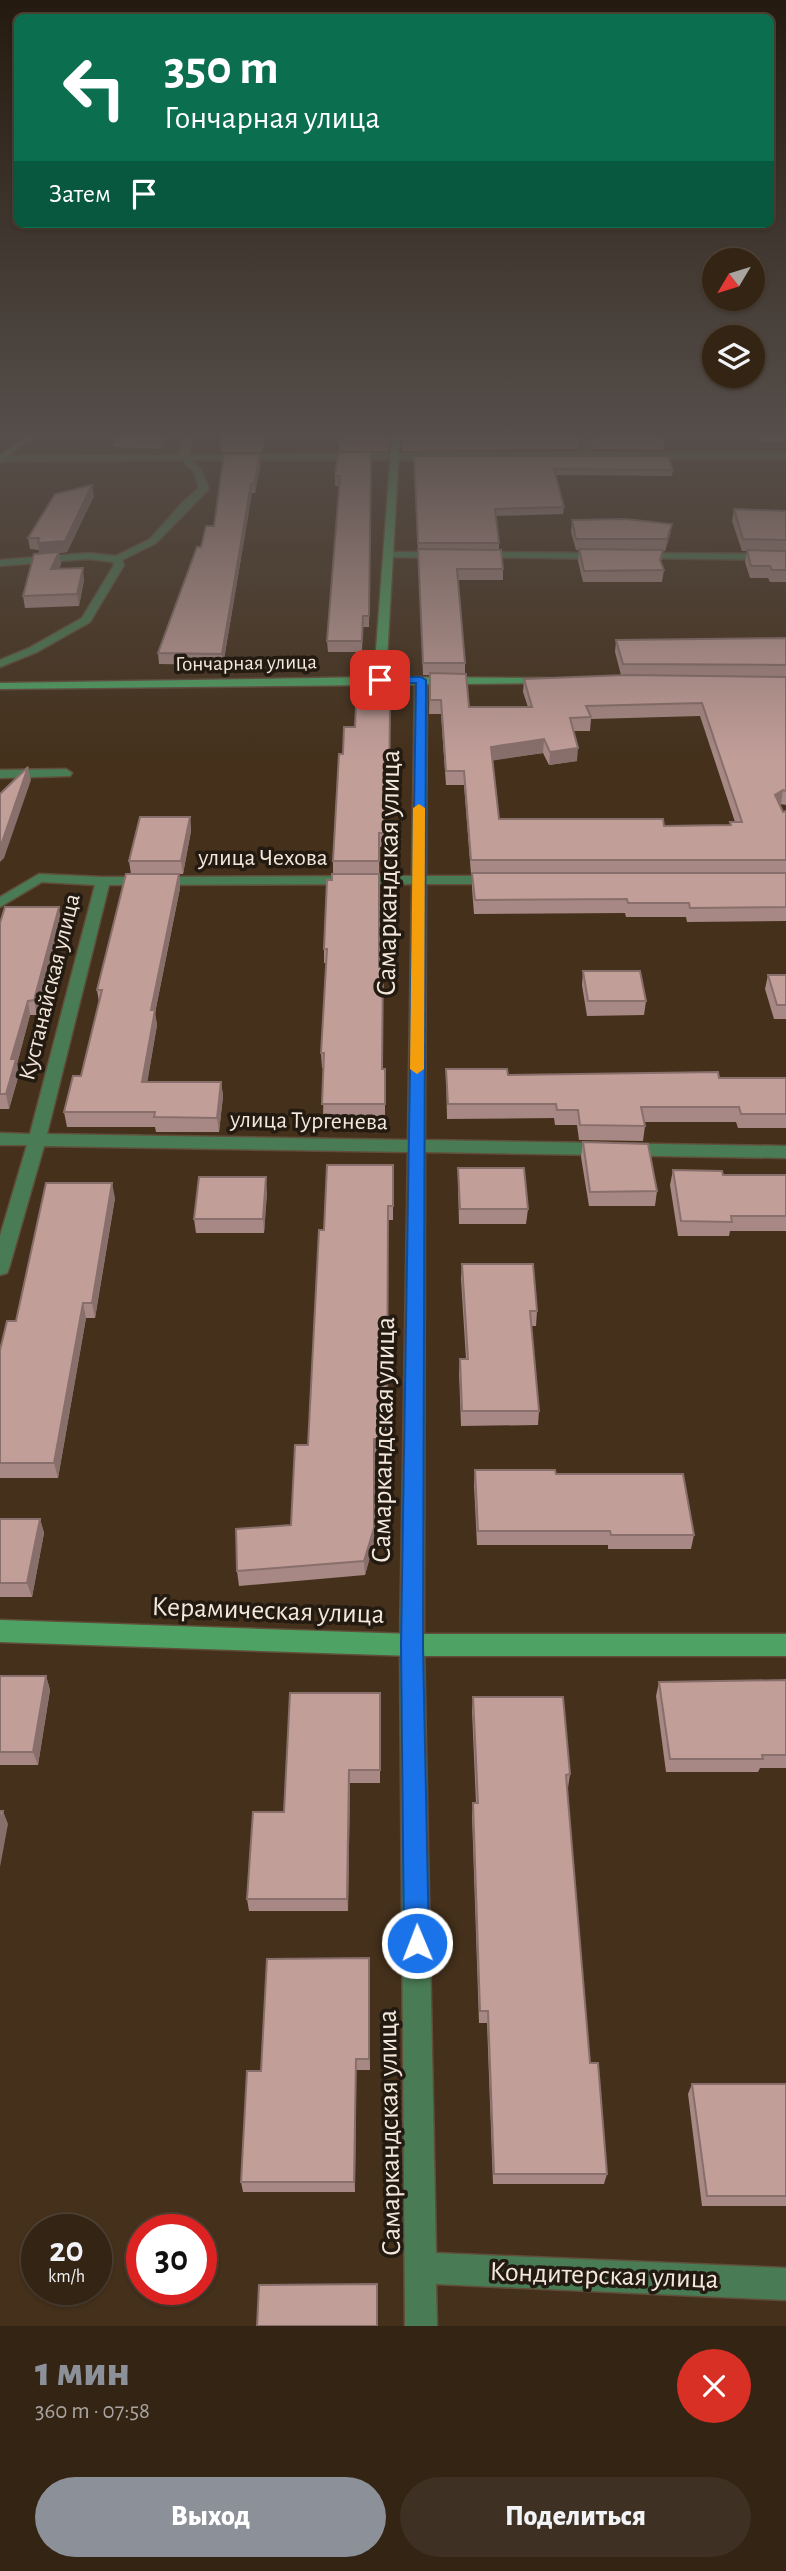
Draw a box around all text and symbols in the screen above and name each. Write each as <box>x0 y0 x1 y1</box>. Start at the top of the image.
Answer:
icon: left <box>49 42 140 133</box>
text: 350 m <box>164 44 279 93</box>
text: Гончарная улица <box>164 102 380 134</box>
icon: arrive <box>125 175 163 213</box>
text: Затем <box>49 181 111 207</box>
north arrow <box>702 248 765 312</box>
map controls <box>702 248 765 388</box>
button: layers <box>702 325 765 388</box>
pin <box>350 650 410 710</box>
street label: Гончарная улица <box>175 651 318 675</box>
icon: arrive <box>361 661 399 699</box>
street label: Самаркандская улица <box>373 749 405 996</box>
street label: улица Чехова <box>197 846 328 870</box>
street label: Кустанайская улица <box>15 891 85 1083</box>
street label: улица Тургенева <box>229 1108 388 1134</box>
street label: Самаркандская улица <box>368 1316 400 1563</box>
street label: Керамическая улица <box>151 1593 385 1629</box>
position arrow <box>380 1906 454 1980</box>
street label: Самаркандская улица <box>374 2009 406 2256</box>
speed limit sign: 30 <box>126 2214 217 2305</box>
text: 20 <box>49 2233 84 2268</box>
street label: Кондитерская улица <box>489 2258 719 2294</box>
text: km/h <box>48 2268 85 2286</box>
button: close <box>677 2349 751 2423</box>
text: 1 мин <box>35 2351 130 2393</box>
text: 360 m · 07:58 <box>35 2400 150 2423</box>
button: Выход <box>35 2477 386 2557</box>
button: Поделиться <box>400 2477 751 2557</box>

